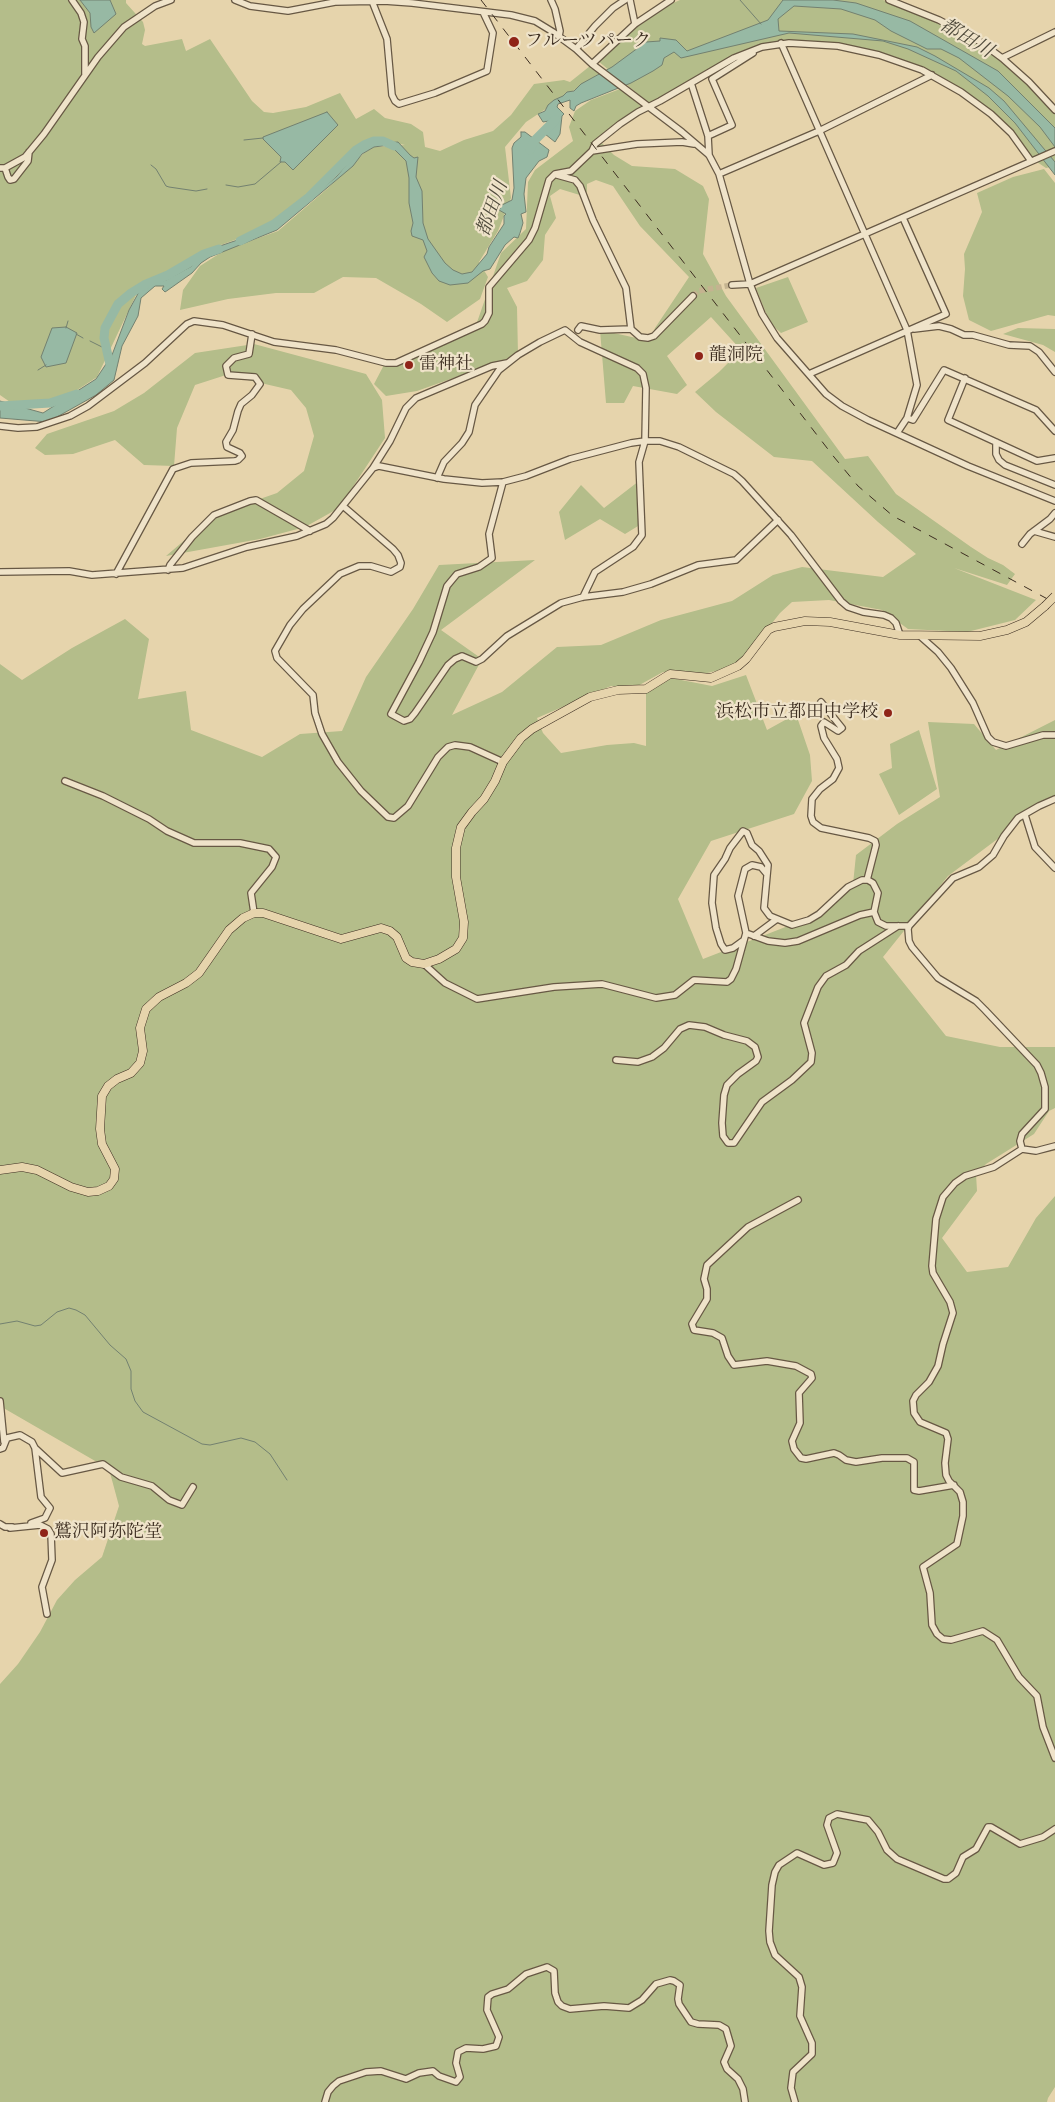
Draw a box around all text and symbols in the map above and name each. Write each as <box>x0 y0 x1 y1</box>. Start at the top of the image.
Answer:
water label: 都田川 <box>936 15 996 63</box>
place label: フルーツパーク <box>525 31 651 53</box>
marker: フルーツパーク <box>507 35 521 49</box>
water label: 都田川 <box>473 178 513 240</box>
place label: 龍洞院 <box>709 345 763 367</box>
marker: 龍洞院 <box>693 350 705 362</box>
place label: 雷神社 <box>419 354 473 376</box>
marker: 雷神社 <box>403 359 415 371</box>
place label: 浜松市立都田中学校 <box>716 702 878 724</box>
marker: 浜松市立都田中学校 <box>882 707 894 719</box>
place label: 鷲沢阿弥陀堂 <box>54 1522 162 1544</box>
marker: 鷲沢阿弥陀堂 <box>38 1527 50 1539</box>

